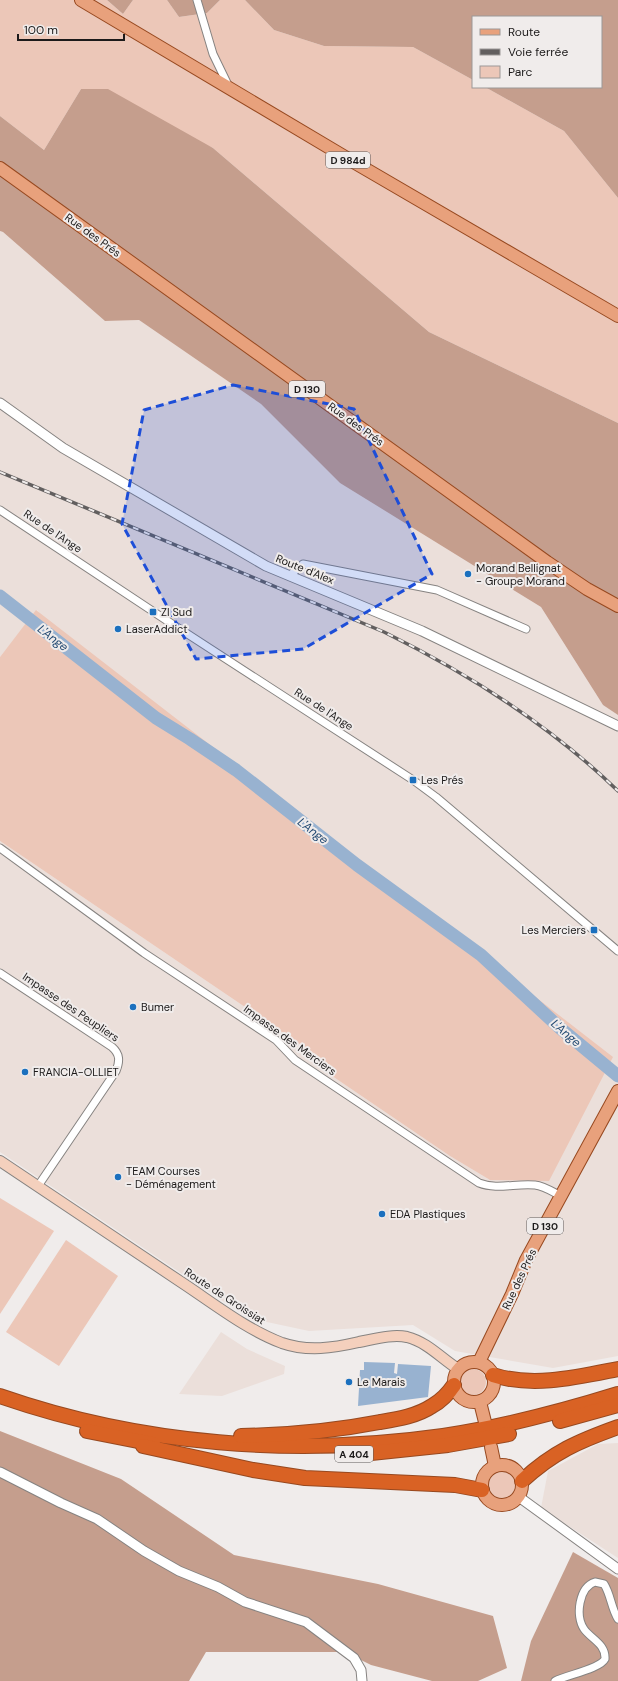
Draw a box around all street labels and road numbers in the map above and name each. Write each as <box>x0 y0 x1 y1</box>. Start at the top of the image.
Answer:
road number: D 984d <box>326 152 370 168</box>
street label: Rue des Prés <box>62 210 124 260</box>
road number: D 130 <box>289 381 325 397</box>
street label: Rue des Prés <box>325 399 387 449</box>
street label: Rue de l'Ange <box>21 506 85 556</box>
street label: Route d'Alex <box>274 551 337 587</box>
street label: Rue de l'Ange <box>292 685 356 733</box>
street label: Impasse des Peupliers <box>20 969 122 1045</box>
street label: Impasse des Merciers <box>241 1002 339 1078</box>
road number: D 130 <box>527 1218 563 1234</box>
street label: Rue des Prés <box>499 1246 539 1312</box>
street label: Route de Groissiat <box>182 1265 268 1327</box>
road number: A 404 <box>335 1446 373 1462</box>

